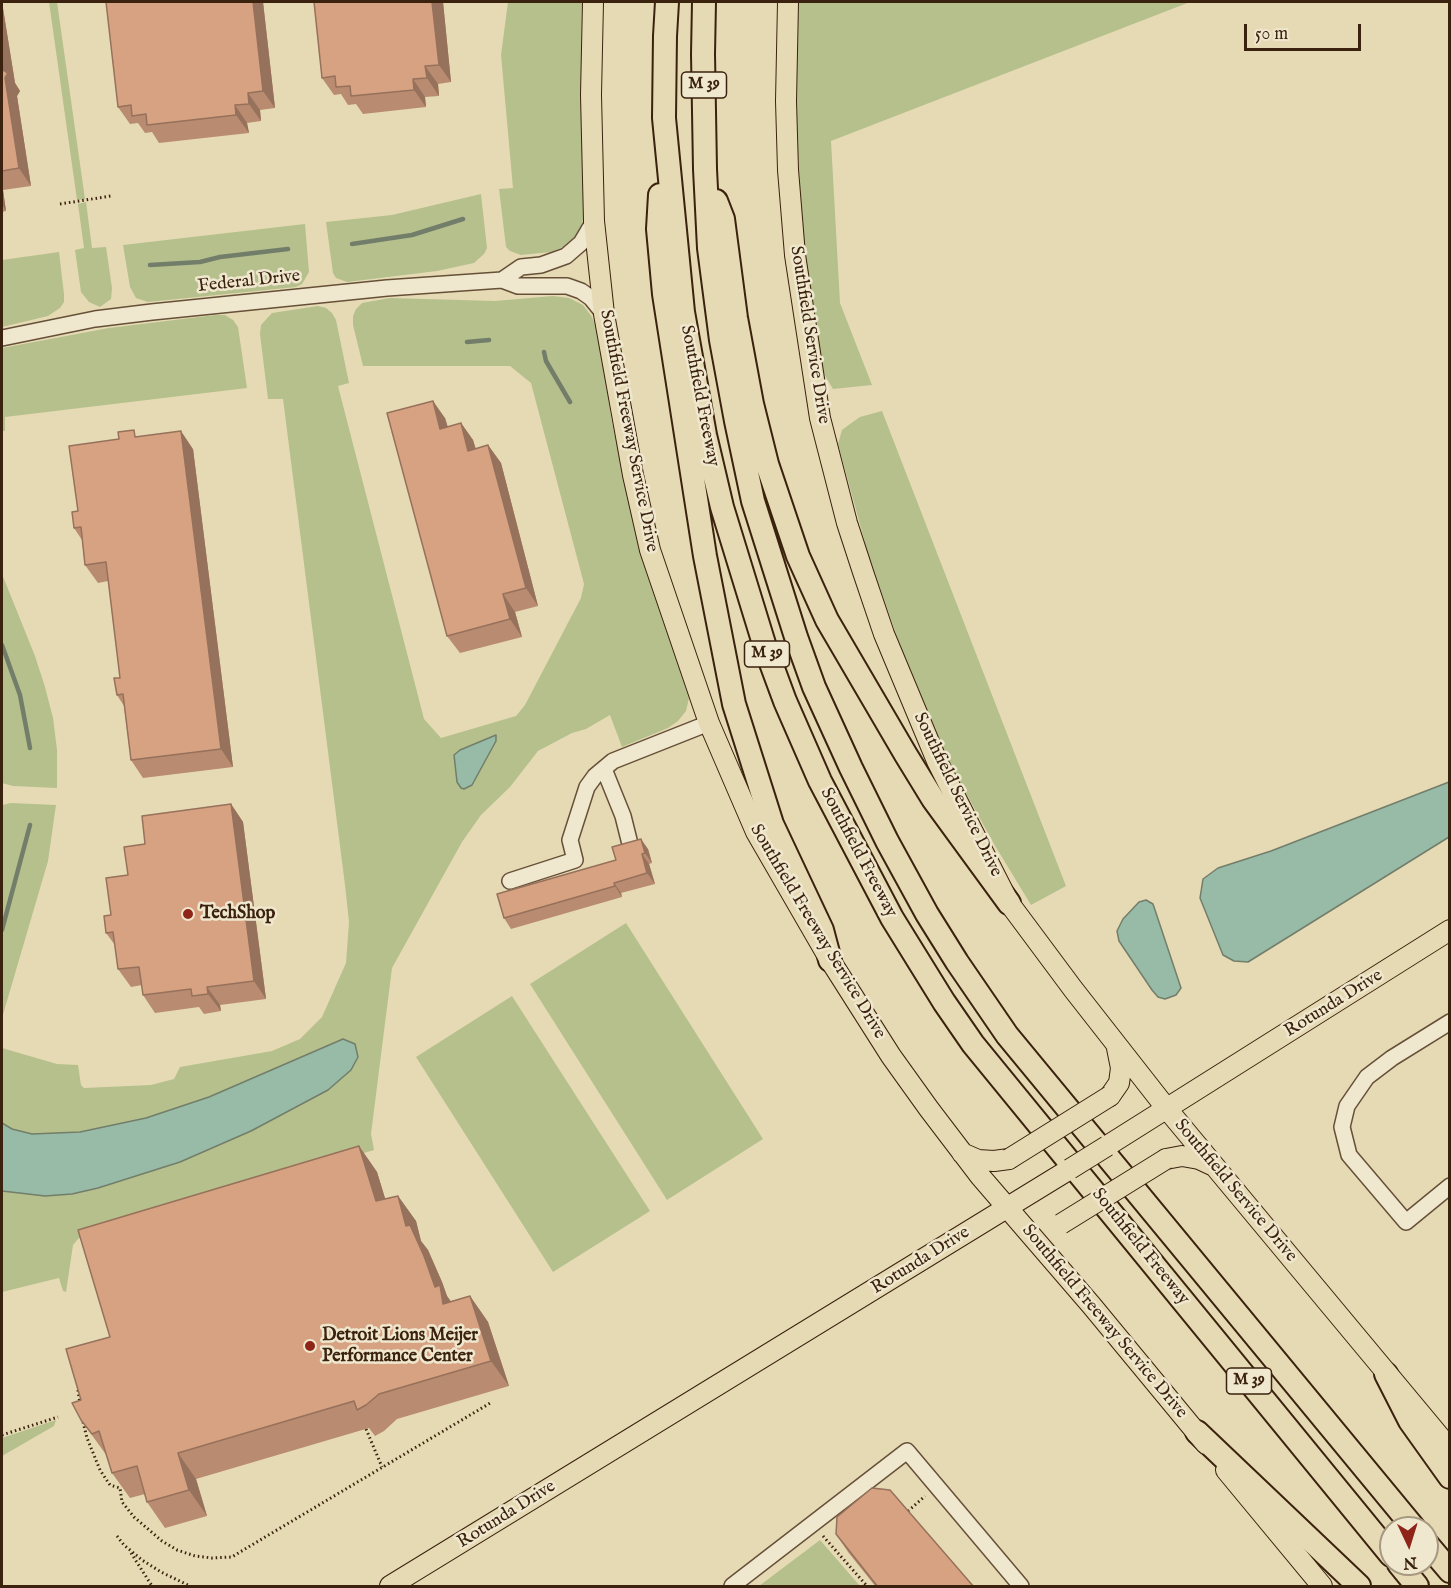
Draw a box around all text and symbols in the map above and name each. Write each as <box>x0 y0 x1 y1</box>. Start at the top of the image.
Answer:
scale bar <box>1247 12 1364 50</box>
text: 50 m <box>1255 23 1288 46</box>
road number: M 39 <box>682 72 726 98</box>
street label: Southfield Service Drive <box>784 245 834 425</box>
street label: Federal Drive <box>197 266 301 298</box>
street label: Southfield Freeway Service Drive <box>594 308 662 554</box>
street label: Southfield Freeway <box>675 323 723 469</box>
road number: M 39 <box>744 641 789 667</box>
street label: Southfield Service Drive <box>908 709 1006 881</box>
street label: Southfield Freeway <box>815 784 901 922</box>
street label: Southfield Freeway Service Drive <box>744 821 890 1043</box>
place label: TechShop <box>200 903 275 925</box>
marker: TechShop <box>181 907 195 921</box>
street label: Rotunda Drive <box>1281 965 1387 1043</box>
street label: Southfield Service Drive <box>1169 1115 1301 1267</box>
street label: Southfield Freeway <box>1086 1184 1194 1310</box>
street label: Southfield Freeway Service Drive <box>1017 1221 1191 1423</box>
street label: Rotunda Drive <box>868 1222 974 1300</box>
place label: Detroit Lions Meijer Performance Center <box>322 1325 478 1368</box>
marker: Detroit Lions Meijer Performance Center <box>303 1339 317 1353</box>
road number: M 39 <box>1226 1368 1272 1394</box>
street label: Rotunda Drive <box>454 1476 560 1554</box>
north arrow <box>1379 1516 1439 1576</box>
text: N <box>1403 1552 1418 1572</box>

